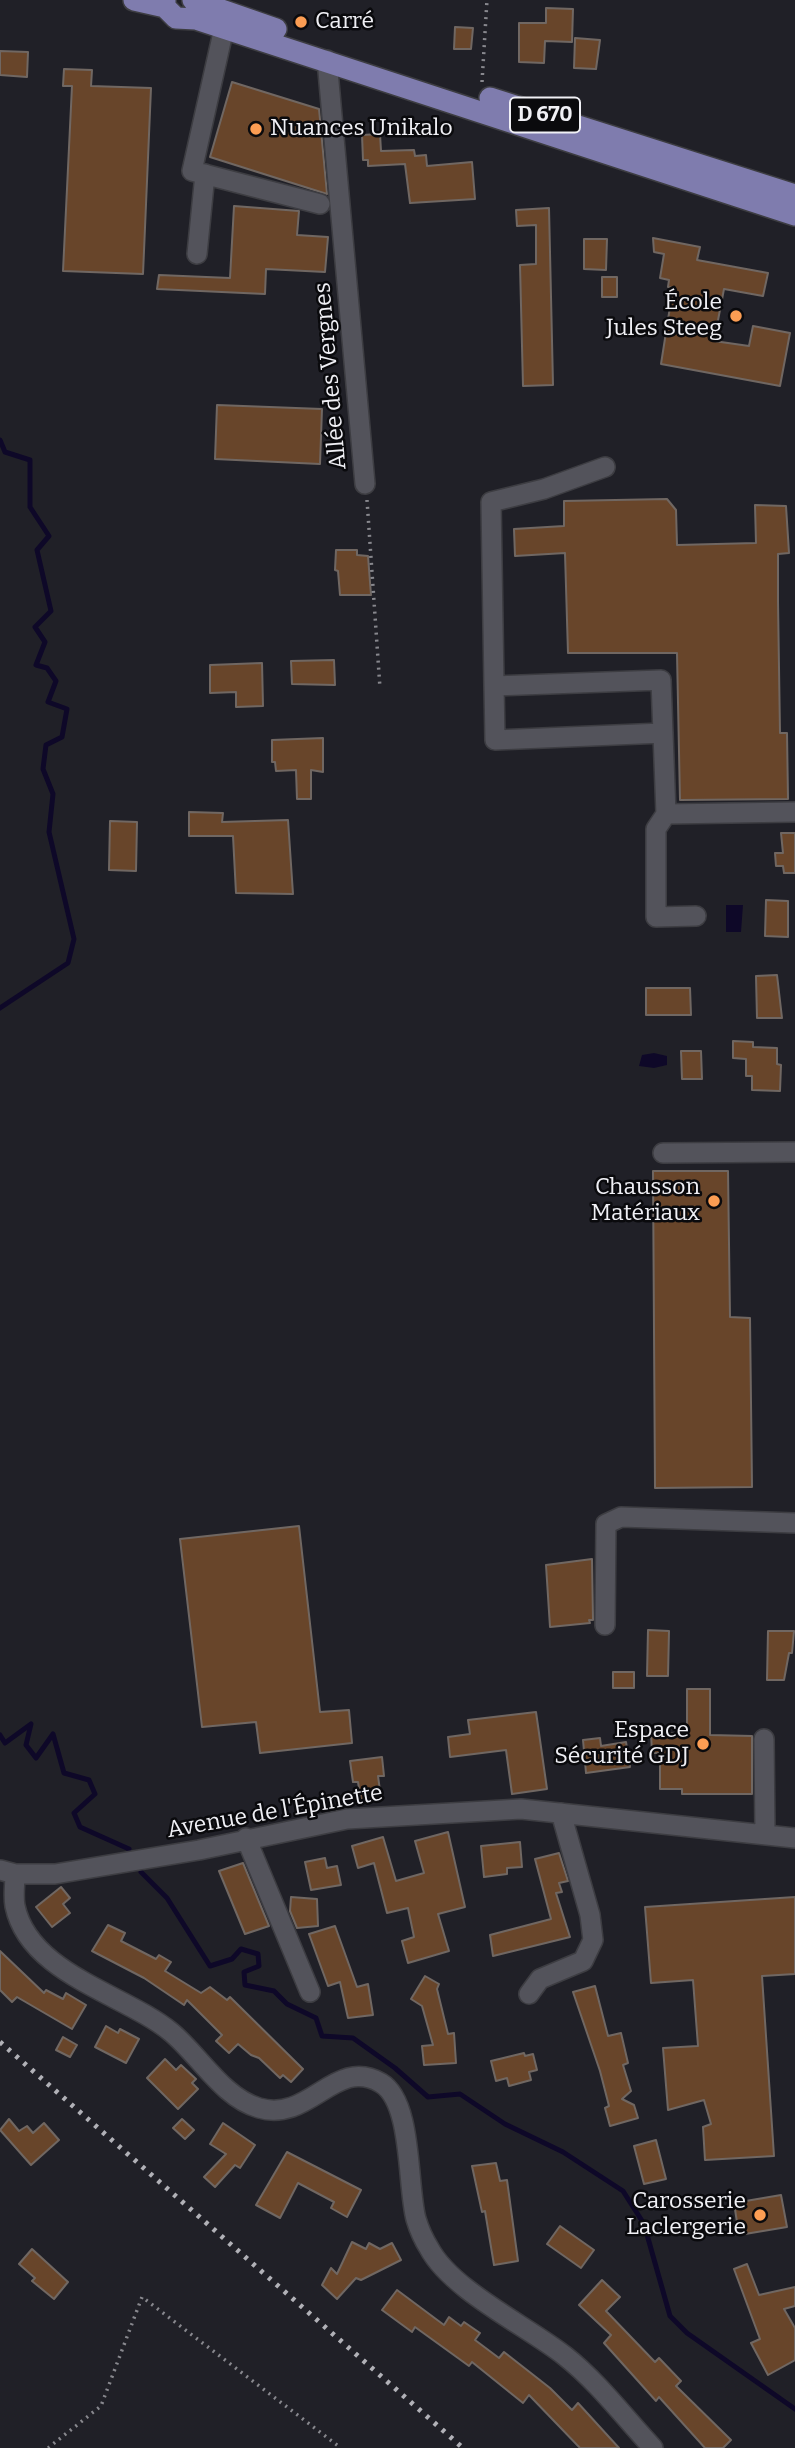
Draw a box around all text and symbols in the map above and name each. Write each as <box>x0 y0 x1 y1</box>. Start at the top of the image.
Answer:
place label: Carré <box>315 8 374 36</box>
marker: Carré <box>293 14 309 30</box>
road number: D 670 <box>510 97 580 132</box>
place label: Nuances Unikalo <box>270 115 453 143</box>
marker: Nuances Unikalo <box>248 121 264 137</box>
street label: Allée des Vergnes <box>309 281 353 471</box>
place label: École Jules Steeg <box>606 289 722 343</box>
marker: École Jules Steeg <box>728 308 744 324</box>
place label: Chausson Matériaux <box>591 1174 700 1228</box>
marker: Chausson Matériaux <box>706 1193 722 1209</box>
place label: Espace Sécurité GDJ <box>554 1717 689 1771</box>
marker: Espace Sécurité GDJ <box>695 1736 711 1752</box>
street label: Avenue de l'Épinette <box>165 1779 385 1845</box>
place label: Carosserie Laclergerie <box>626 2188 746 2242</box>
marker: Carosserie Laclergerie <box>752 2207 768 2223</box>

